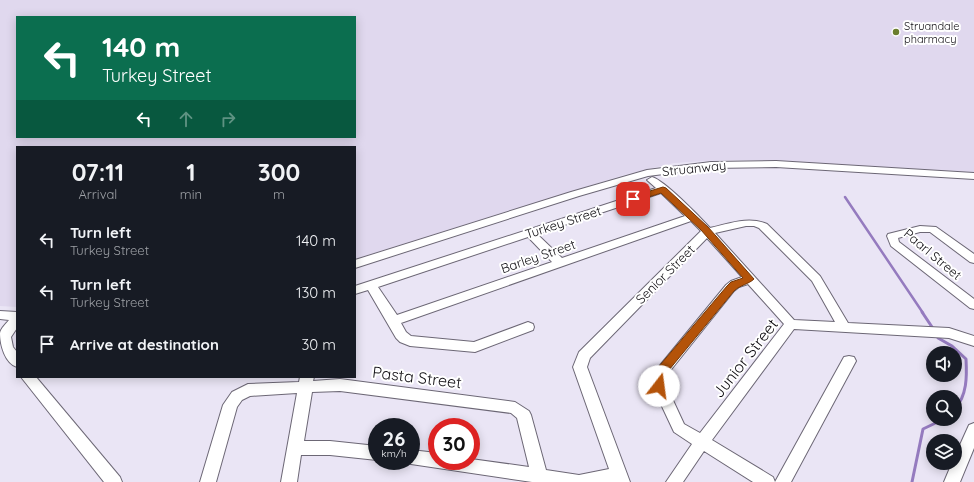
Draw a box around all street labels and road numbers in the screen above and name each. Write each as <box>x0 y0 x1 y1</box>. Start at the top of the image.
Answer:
street label: Struanway <box>661 157 727 179</box>
street label: Turkey Street <box>523 202 603 242</box>
street label: Paarl Street <box>901 225 965 283</box>
street label: Barley Street <box>499 236 577 276</box>
street label: Senior Street <box>632 241 698 307</box>
street label: Junior Street <box>708 314 782 402</box>
street label: Pasta Street <box>371 362 463 392</box>

